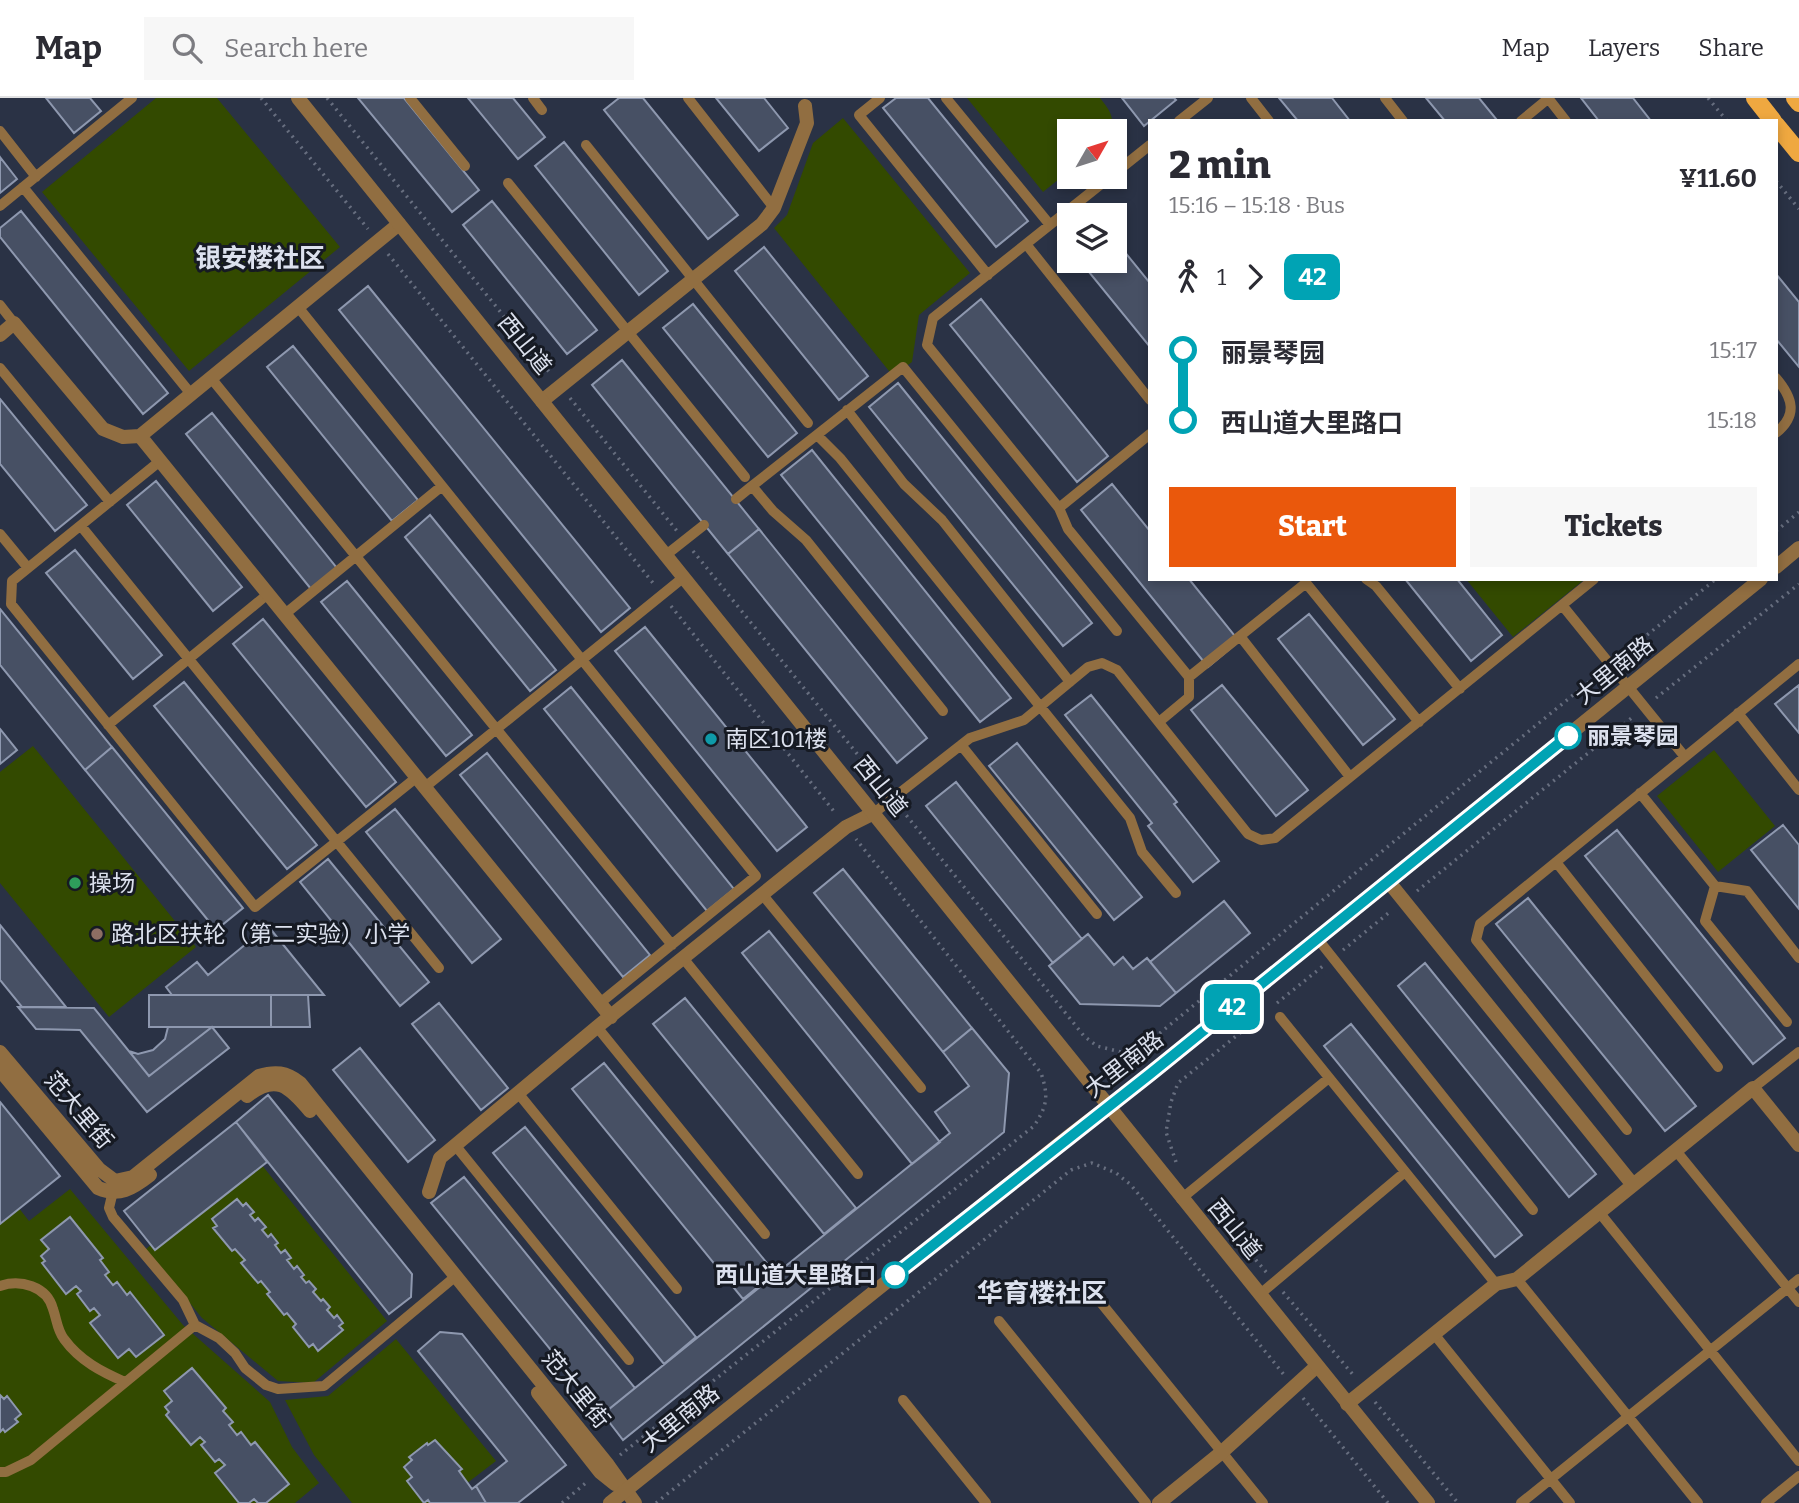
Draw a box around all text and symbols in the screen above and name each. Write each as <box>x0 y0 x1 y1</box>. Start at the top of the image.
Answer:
search box <box>144 17 634 80</box>
text: Map <box>35 28 102 68</box>
icon: search <box>168 29 206 67</box>
text: Search here <box>224 33 368 64</box>
text: Map <box>1502 34 1550 62</box>
text: Layers <box>1588 34 1660 62</box>
text: Share <box>1698 34 1764 62</box>
north arrow <box>1057 119 1127 189</box>
map controls <box>1057 119 1127 273</box>
text: 2 min <box>1169 142 1271 188</box>
text: ¥11.60 <box>1679 163 1757 194</box>
text: 15:16 – 15:18 · Bus <box>1169 191 1345 219</box>
button: layers <box>1057 203 1127 273</box>
district label: 银安楼社区 <box>195 243 325 274</box>
icon: walk <box>1169 258 1207 296</box>
icon: forward <box>1236 258 1274 296</box>
text: 1 <box>1217 263 1226 291</box>
text: 42 <box>1298 263 1326 291</box>
street label: 西山道 <box>492 308 558 380</box>
text: 15:17 <box>1710 336 1757 364</box>
text: 丽景琴园 <box>1221 338 1325 369</box>
text: 15:18 <box>1707 406 1757 434</box>
text: 西山道大里路口 <box>1221 408 1403 439</box>
button: Start <box>1169 487 1456 567</box>
button: Tickets <box>1470 487 1757 567</box>
street label: 大里南路 <box>1569 630 1659 710</box>
place label: 丽景琴园 <box>1587 722 1679 750</box>
marker: 丽景琴园 <box>1555 723 1581 749</box>
place label: 南区101楼 <box>725 725 827 753</box>
marker: 南区101楼 <box>703 731 719 747</box>
street label: 西山道 <box>848 750 914 822</box>
place label: 操场 <box>89 869 135 897</box>
marker: 操场 <box>67 875 83 891</box>
place label: 路北区扶轮（第二实验）小学 <box>111 920 410 948</box>
marker: 路北区扶轮（第二实验）小学 <box>89 926 105 942</box>
line badge: 42 <box>1200 984 1264 1030</box>
text: 42 <box>1218 993 1246 1021</box>
street label: 大里南路 <box>1079 1025 1169 1103</box>
street label: 范大里街 <box>39 1066 119 1154</box>
street label: 西山道 <box>1202 1193 1268 1265</box>
place label: 西山道大里路口 <box>715 1261 876 1289</box>
marker: 西山道大里路口 <box>882 1262 908 1288</box>
district label: 华育楼社区 <box>977 1278 1107 1309</box>
street label: 范大里街 <box>536 1344 616 1434</box>
street label: 大里南路 <box>635 1378 725 1458</box>

